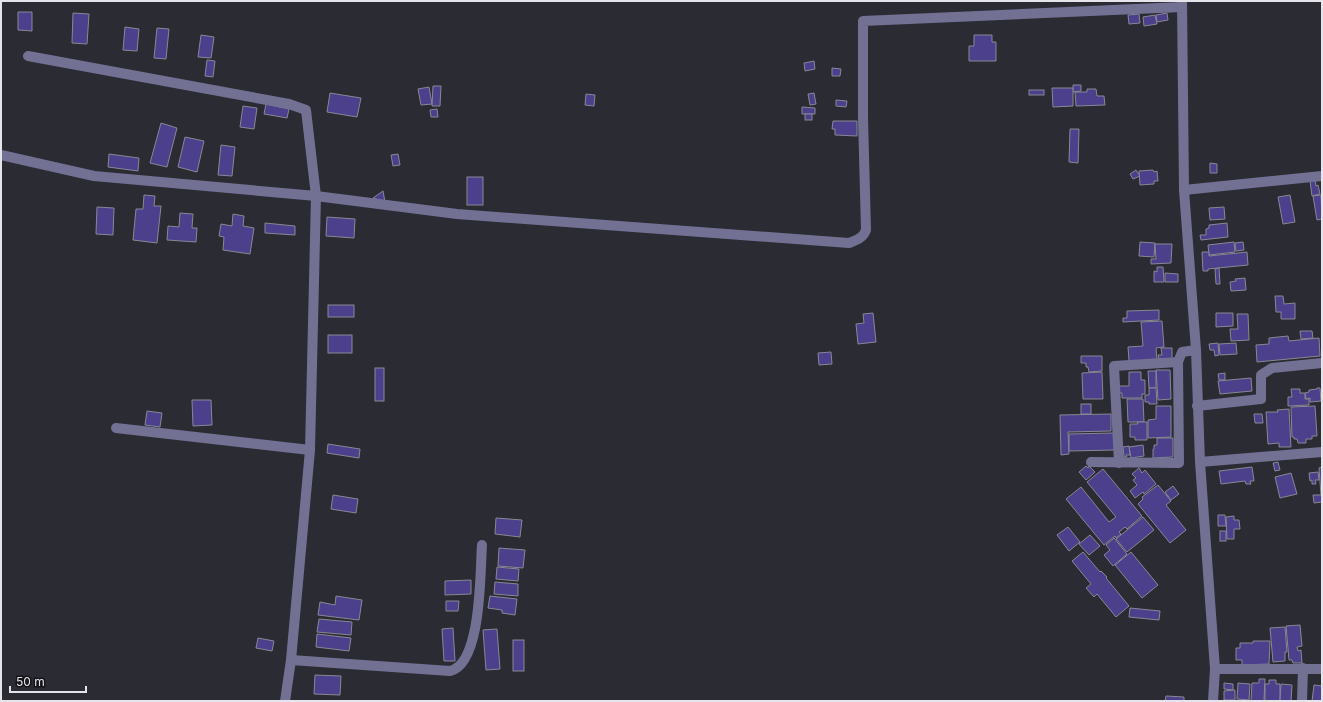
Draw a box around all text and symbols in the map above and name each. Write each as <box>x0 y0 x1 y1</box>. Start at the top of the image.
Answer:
scale bar <box>10 668 86 694</box>
text: 50 m <box>16 674 45 689</box>

